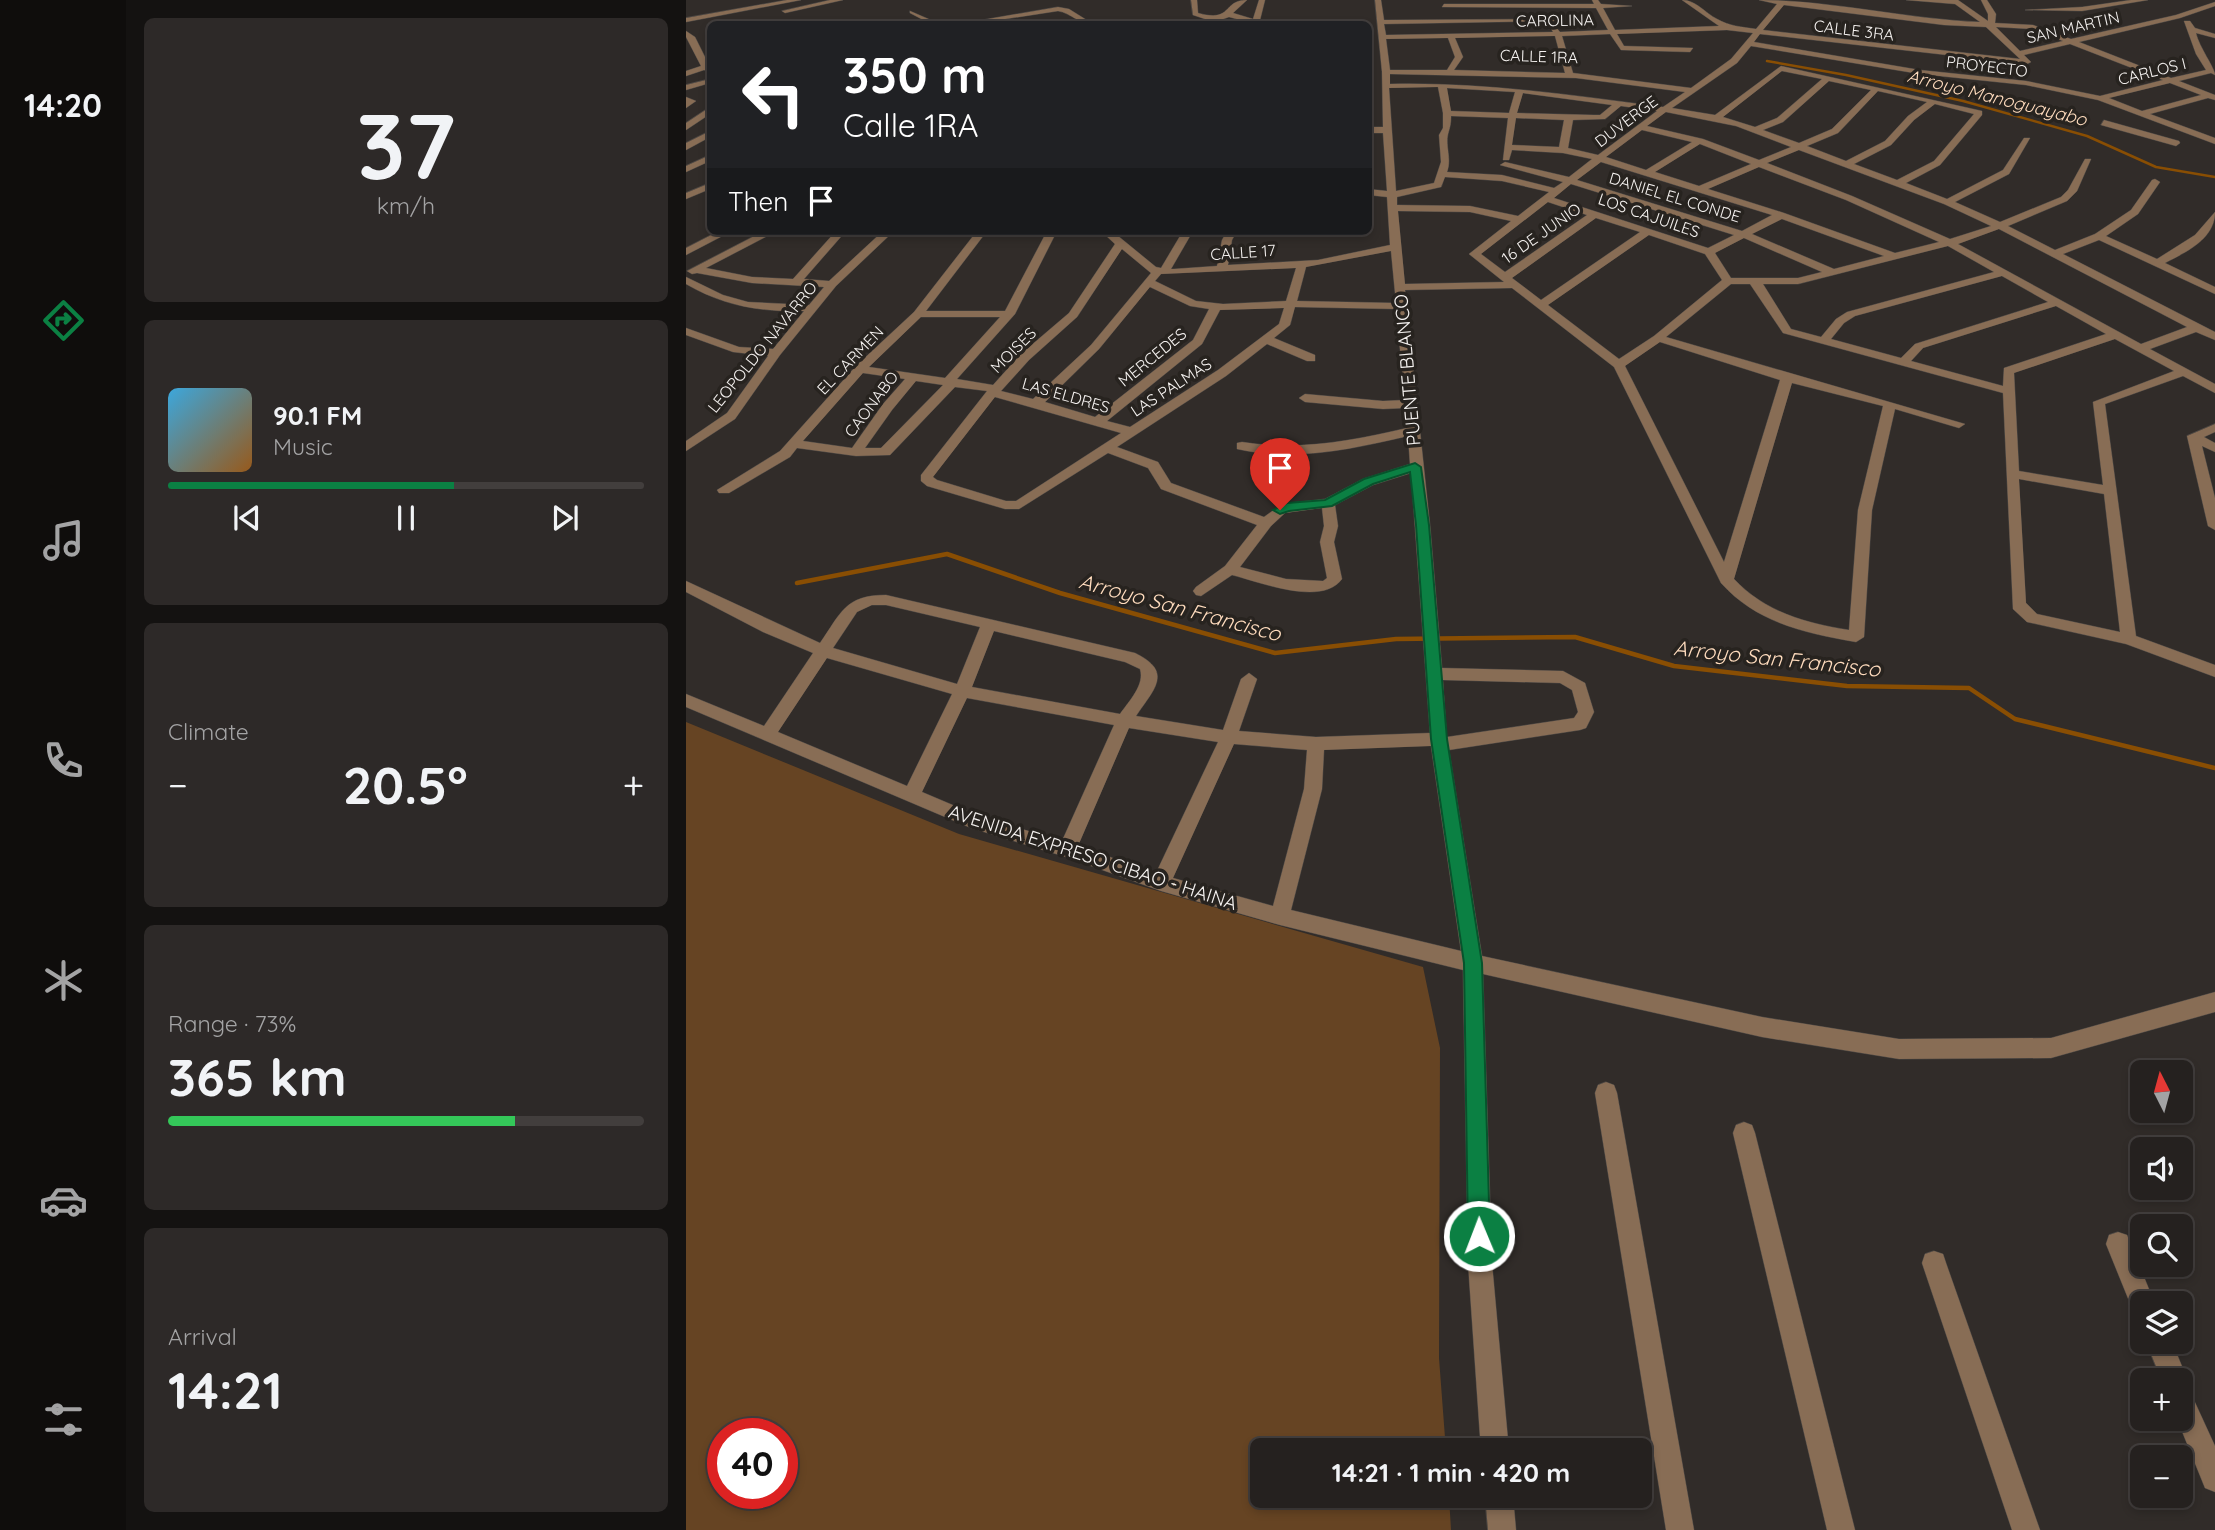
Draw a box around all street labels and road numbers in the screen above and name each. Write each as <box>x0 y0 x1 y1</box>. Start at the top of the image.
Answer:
street label: SAN MARTIN <box>2025 7 2121 47</box>
street label: CAROLINA <box>1516 9 1594 31</box>
street label: CALLE 3RA <box>1813 15 1895 45</box>
street label: CALLE 1RA <box>1500 45 1578 67</box>
street label: PROYECTO <box>1945 51 2029 81</box>
street label: CARLOS I <box>2116 53 2188 89</box>
street label: DUVERGE <box>1591 91 1661 151</box>
street label: DANIEL EL CONDE <box>1607 168 1743 226</box>
street label: LOS CAJUILES <box>1596 188 1702 242</box>
street label: 16 DE JUNIO <box>1497 198 1585 268</box>
street label: CALLE 17 <box>1210 240 1276 264</box>
street label: LEOPOLDO NAVARRO <box>703 277 821 417</box>
street label: PUENTE BLANCO <box>1388 293 1426 447</box>
street label: EL CARMEN <box>812 322 888 398</box>
street label: MOISES <box>986 323 1040 377</box>
street label: MERCEDES <box>1114 323 1190 391</box>
street label: LAS PALMAS <box>1127 353 1215 421</box>
street label: CAONABO <box>840 367 902 441</box>
street label: LAS ELDRES <box>1020 373 1112 417</box>
street label: AVENIDA EXPRESO CIBAO - HAINA <box>946 799 1240 915</box>

